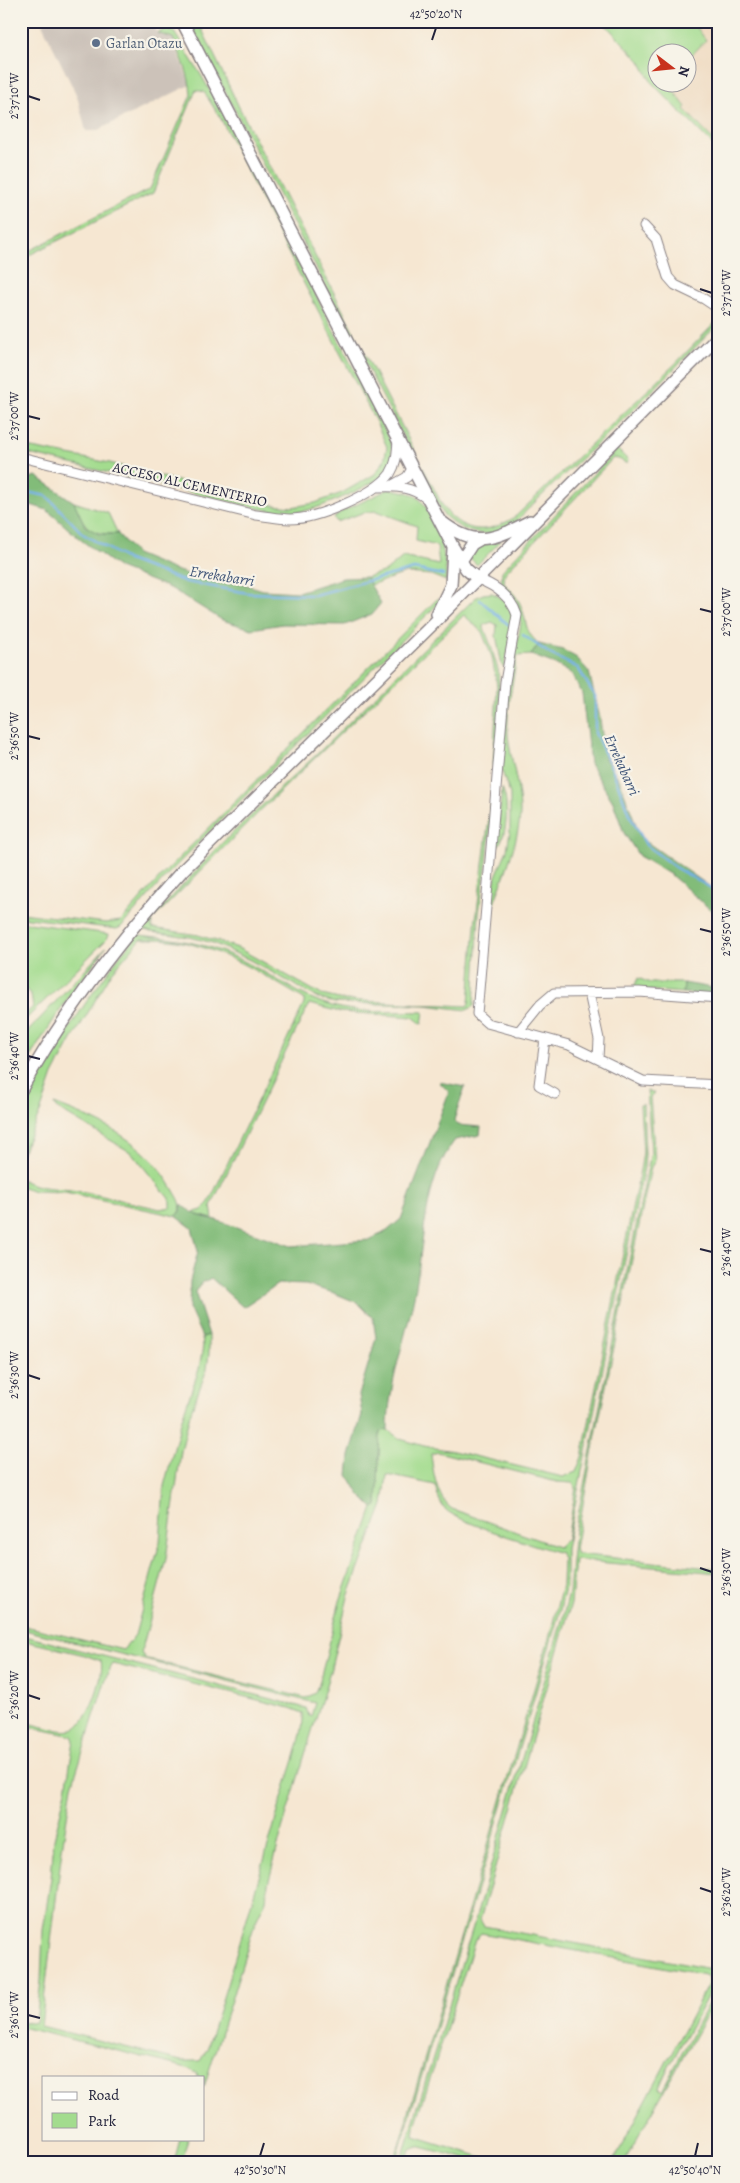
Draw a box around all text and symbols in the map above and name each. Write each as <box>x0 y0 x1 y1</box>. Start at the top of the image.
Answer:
text: 42°50'20"N <box>410 6 463 22</box>
place label: Garlan Otazu <box>106 34 183 53</box>
marker: Garlan Otazu <box>90 37 102 49</box>
north arrow <box>648 42 698 92</box>
text: N <box>673 64 695 79</box>
text: 2°37'10"W <box>6 72 22 119</box>
text: 2°37'10"W <box>718 269 734 316</box>
text: 2°37'00"W <box>6 391 22 441</box>
street label: ACCESO AL CEMENTERIO <box>110 457 269 512</box>
water label: Errekabarri <box>188 561 256 591</box>
text: 2°37'00"W <box>718 587 734 637</box>
text: 2°36'50"W <box>6 711 22 760</box>
water label: Errekabarri <box>600 731 644 799</box>
text: 2°36'50"W <box>718 907 734 956</box>
text: 2°36'40"W <box>6 1031 22 1080</box>
text: 2°36'40"W <box>718 1227 734 1276</box>
text: 2°36'30"W <box>6 1350 22 1399</box>
text: 2°36'30"W <box>718 1547 734 1596</box>
text: 2°36'20"W <box>6 1670 22 1719</box>
text: 2°36'20"W <box>718 1867 734 1916</box>
text: 2°36'10"W <box>6 1991 22 2039</box>
legend <box>42 2076 205 2140</box>
text: Road <box>88 2085 120 2105</box>
text: Park <box>88 2111 117 2131</box>
text: 42°50'30"N <box>234 2162 286 2178</box>
text: 42°50'40"N <box>669 2162 722 2178</box>

